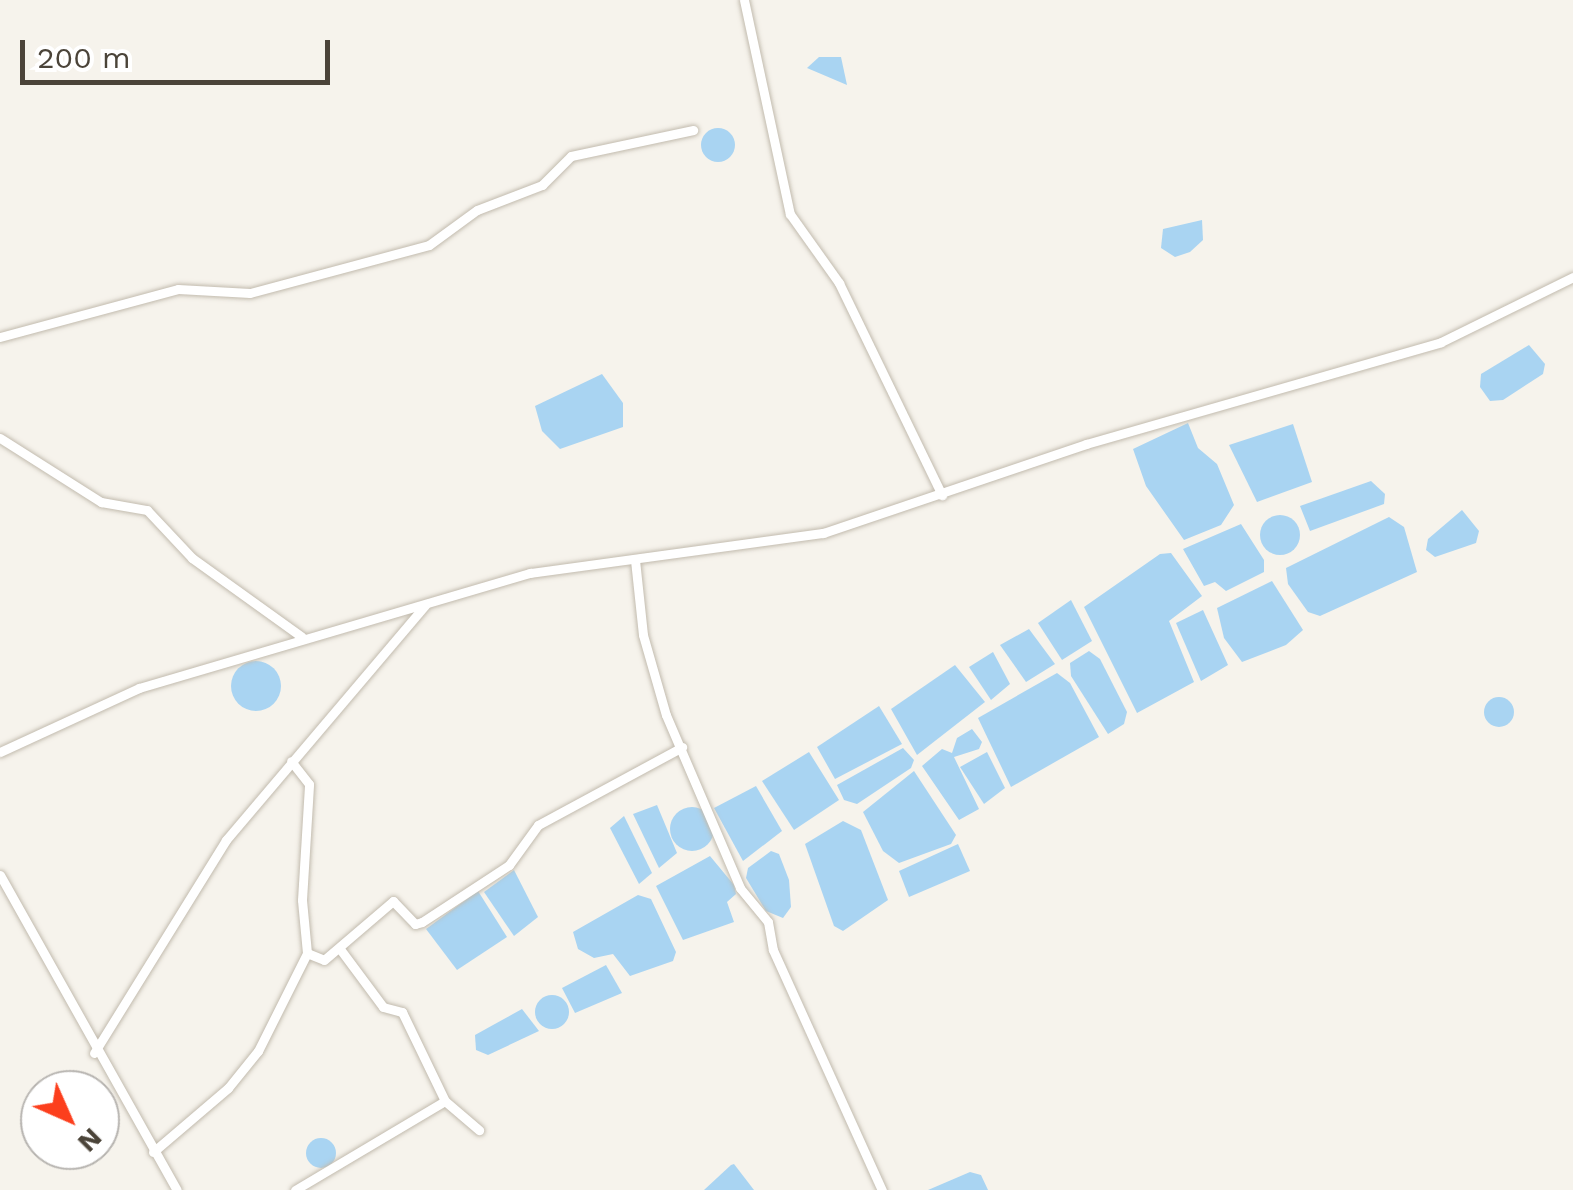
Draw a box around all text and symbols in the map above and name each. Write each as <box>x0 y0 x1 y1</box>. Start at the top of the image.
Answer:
scale bar <box>25 20 335 82</box>
text: 200 m <box>37 40 131 75</box>
north arrow <box>20 1070 120 1170</box>
text: N <box>71 1121 109 1159</box>

